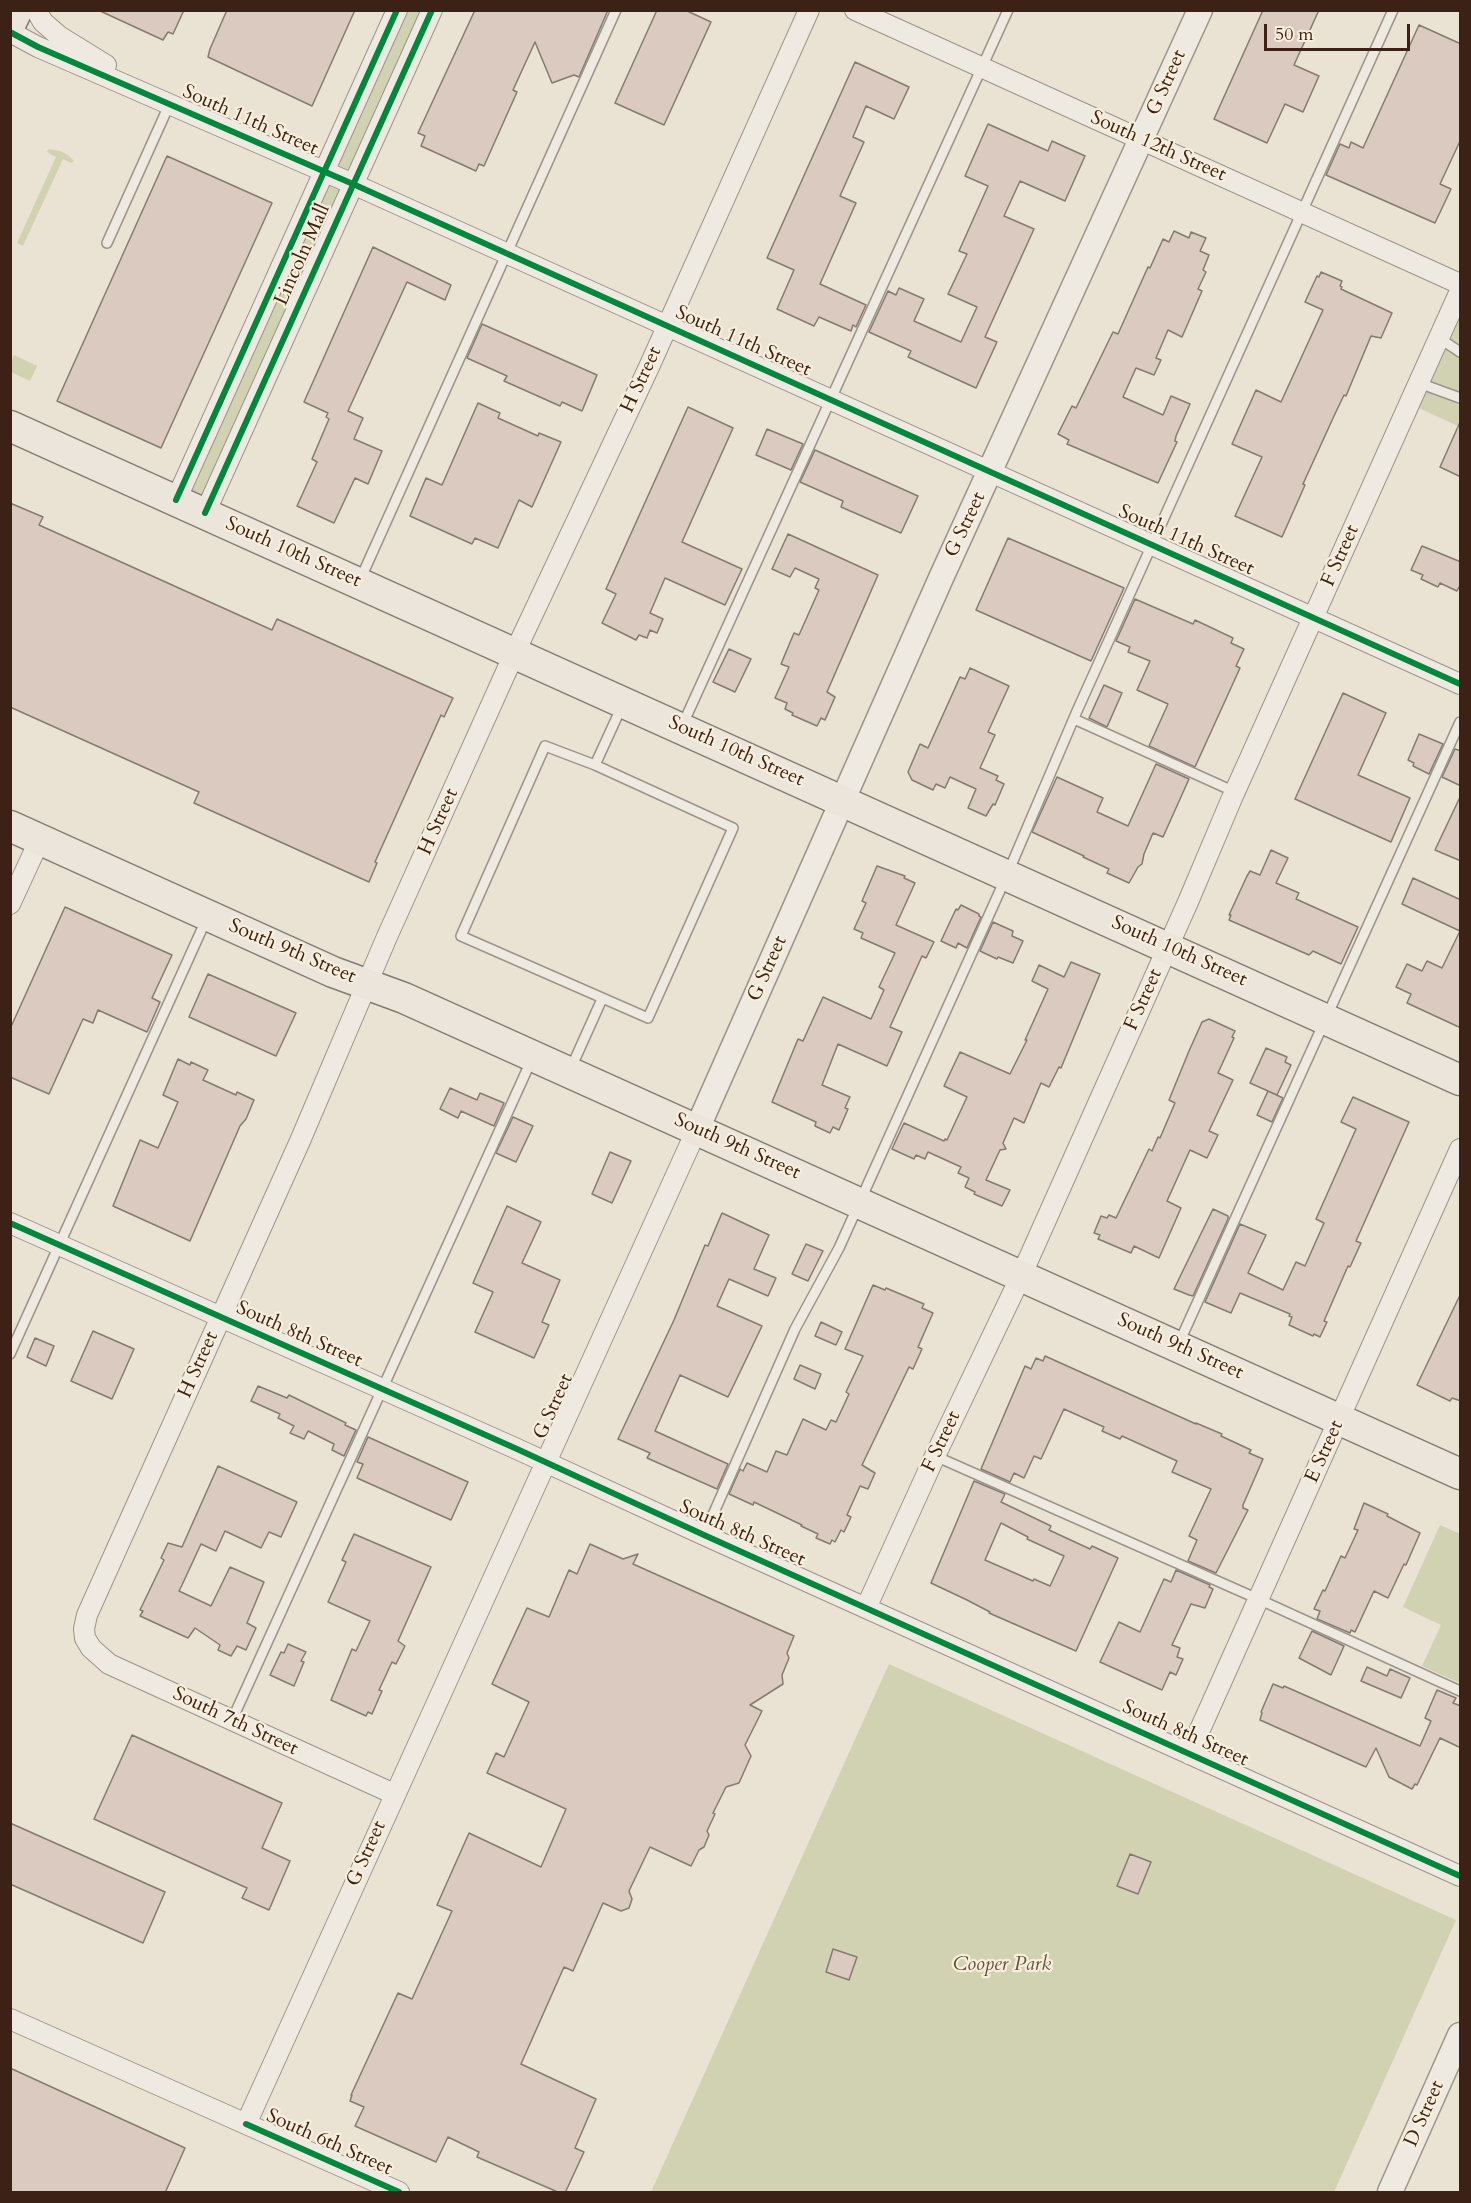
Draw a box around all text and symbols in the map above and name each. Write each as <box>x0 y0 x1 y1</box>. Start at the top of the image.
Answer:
scale bar <box>1267 12 1412 50</box>
text: 50 m <box>1275 22 1314 47</box>
street label: G Street <box>1142 46 1192 120</box>
street label: South 11th Street <box>179 80 321 162</box>
street label: South 12th Street <box>1087 106 1229 188</box>
street label: Lincoln Mall <box>270 201 336 309</box>
street label: South 11th Street <box>672 301 814 383</box>
street label: H Street <box>616 343 668 417</box>
street label: G Street <box>940 489 992 561</box>
street label: South 11th Street <box>1115 500 1257 582</box>
street label: South 10th Street <box>222 512 364 594</box>
street label: F Street <box>1317 521 1365 591</box>
street label: South 10th Street <box>665 711 807 793</box>
street label: H Street <box>414 785 464 859</box>
street label: South 10th Street <box>1108 911 1250 993</box>
street label: South 9th Street <box>225 914 359 990</box>
street label: G Street <box>743 932 793 1006</box>
street label: F Street <box>1120 965 1168 1035</box>
street label: South 9th Street <box>670 1108 804 1186</box>
street label: South 8th Street <box>232 1296 366 1374</box>
street label: South 9th Street <box>1113 1308 1247 1386</box>
street label: H Street <box>174 1328 224 1402</box>
street label: G Street <box>529 1370 579 1444</box>
street label: F Street <box>917 1408 967 1476</box>
street label: E Street <box>1301 1417 1349 1487</box>
street label: South 8th Street <box>675 1495 809 1573</box>
street label: South 7th Street <box>169 1682 301 1762</box>
street label: South 8th Street <box>1118 1695 1252 1773</box>
street label: G Street <box>342 1817 392 1891</box>
park label: Cooper Park <box>953 1953 1051 1977</box>
street label: D Street <box>1400 2077 1450 2151</box>
street label: South 6th Street <box>262 2104 396 2182</box>

